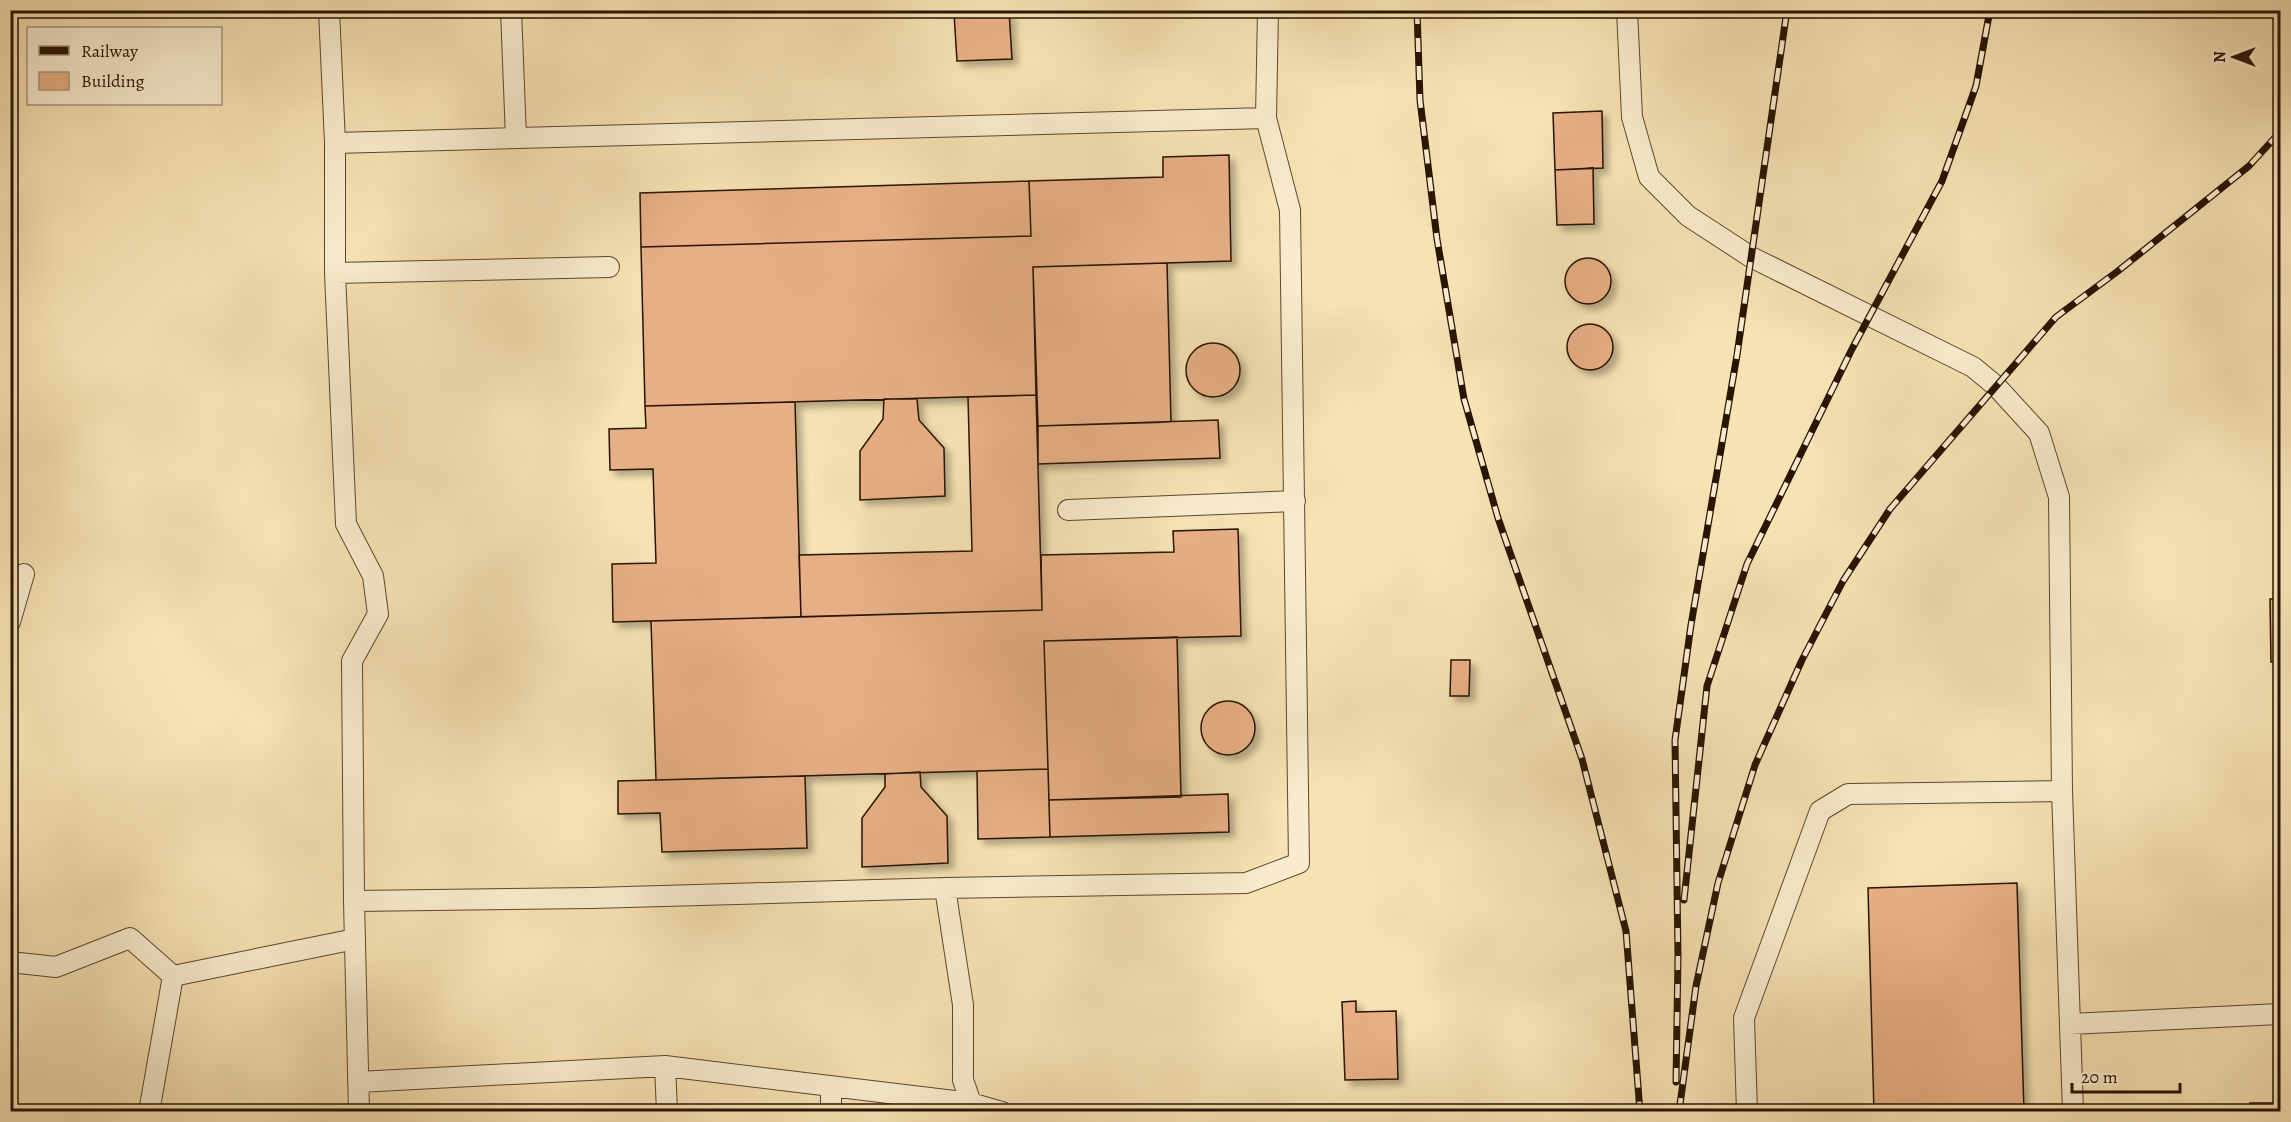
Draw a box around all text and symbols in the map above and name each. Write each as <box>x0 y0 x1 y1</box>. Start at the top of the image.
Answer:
legend <box>27 27 222 105</box>
north arrow <box>2204 27 2264 87</box>
text: Railway <box>81 39 139 63</box>
text: N <box>2209 51 2231 63</box>
text: Building <box>81 69 145 93</box>
scale bar <box>2072 1056 2180 1094</box>
text: 20 m <box>2081 1065 2118 1089</box>

